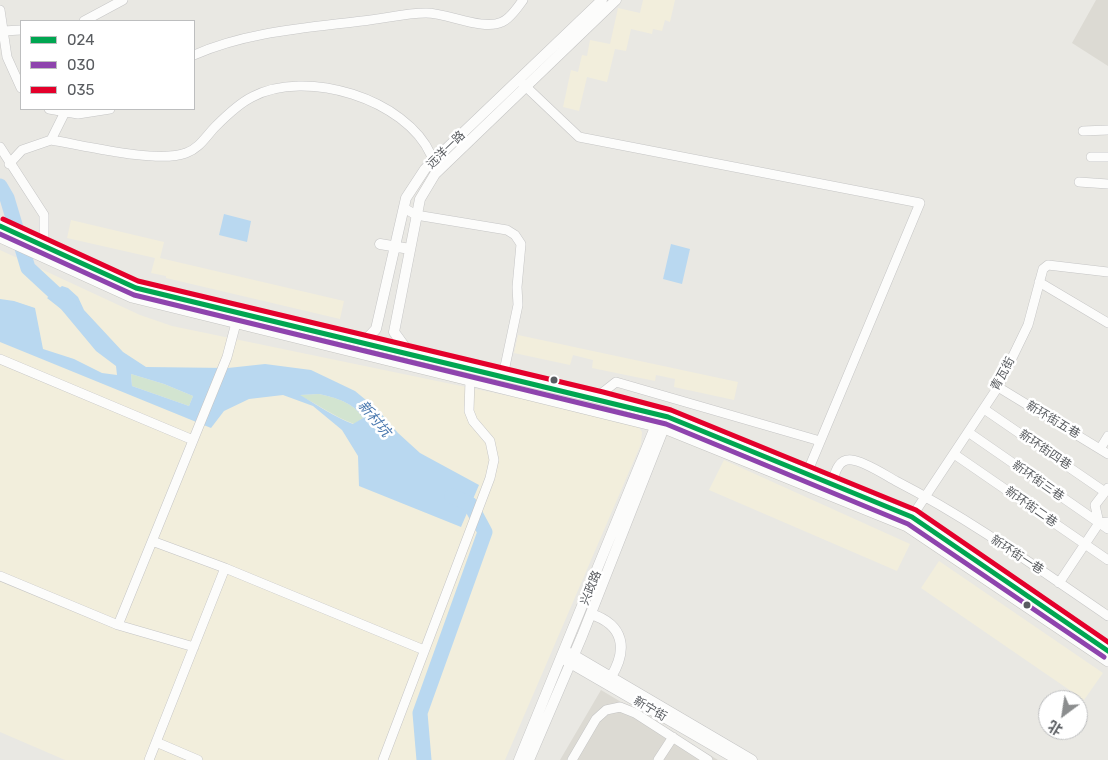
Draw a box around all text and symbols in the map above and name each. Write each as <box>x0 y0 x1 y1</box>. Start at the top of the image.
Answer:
legend <box>20 20 195 110</box>
text: 024 <box>67 31 95 49</box>
text: 030 <box>67 56 95 74</box>
text: 035 <box>67 81 94 99</box>
street label: 远洋一路 <box>424 128 468 172</box>
street label: 青瓦街 <box>988 355 1018 393</box>
unlabelled marker <box>549 375 559 385</box>
water label: 新村坑 <box>354 398 394 440</box>
street label: 新环街五巷 <box>1024 398 1082 442</box>
street label: 新环街四巷 <box>1016 427 1074 473</box>
street label: 新环街三巷 <box>1009 458 1067 504</box>
street label: 新环街二巷 <box>1002 484 1060 530</box>
street label: 新环街一巷 <box>988 533 1046 577</box>
street label: 兴政路 <box>578 569 604 607</box>
unlabelled marker <box>1022 600 1032 610</box>
north arrow <box>1038 690 1088 740</box>
street label: 新宁街 <box>631 694 669 724</box>
text: 北 <box>1045 717 1066 738</box>

